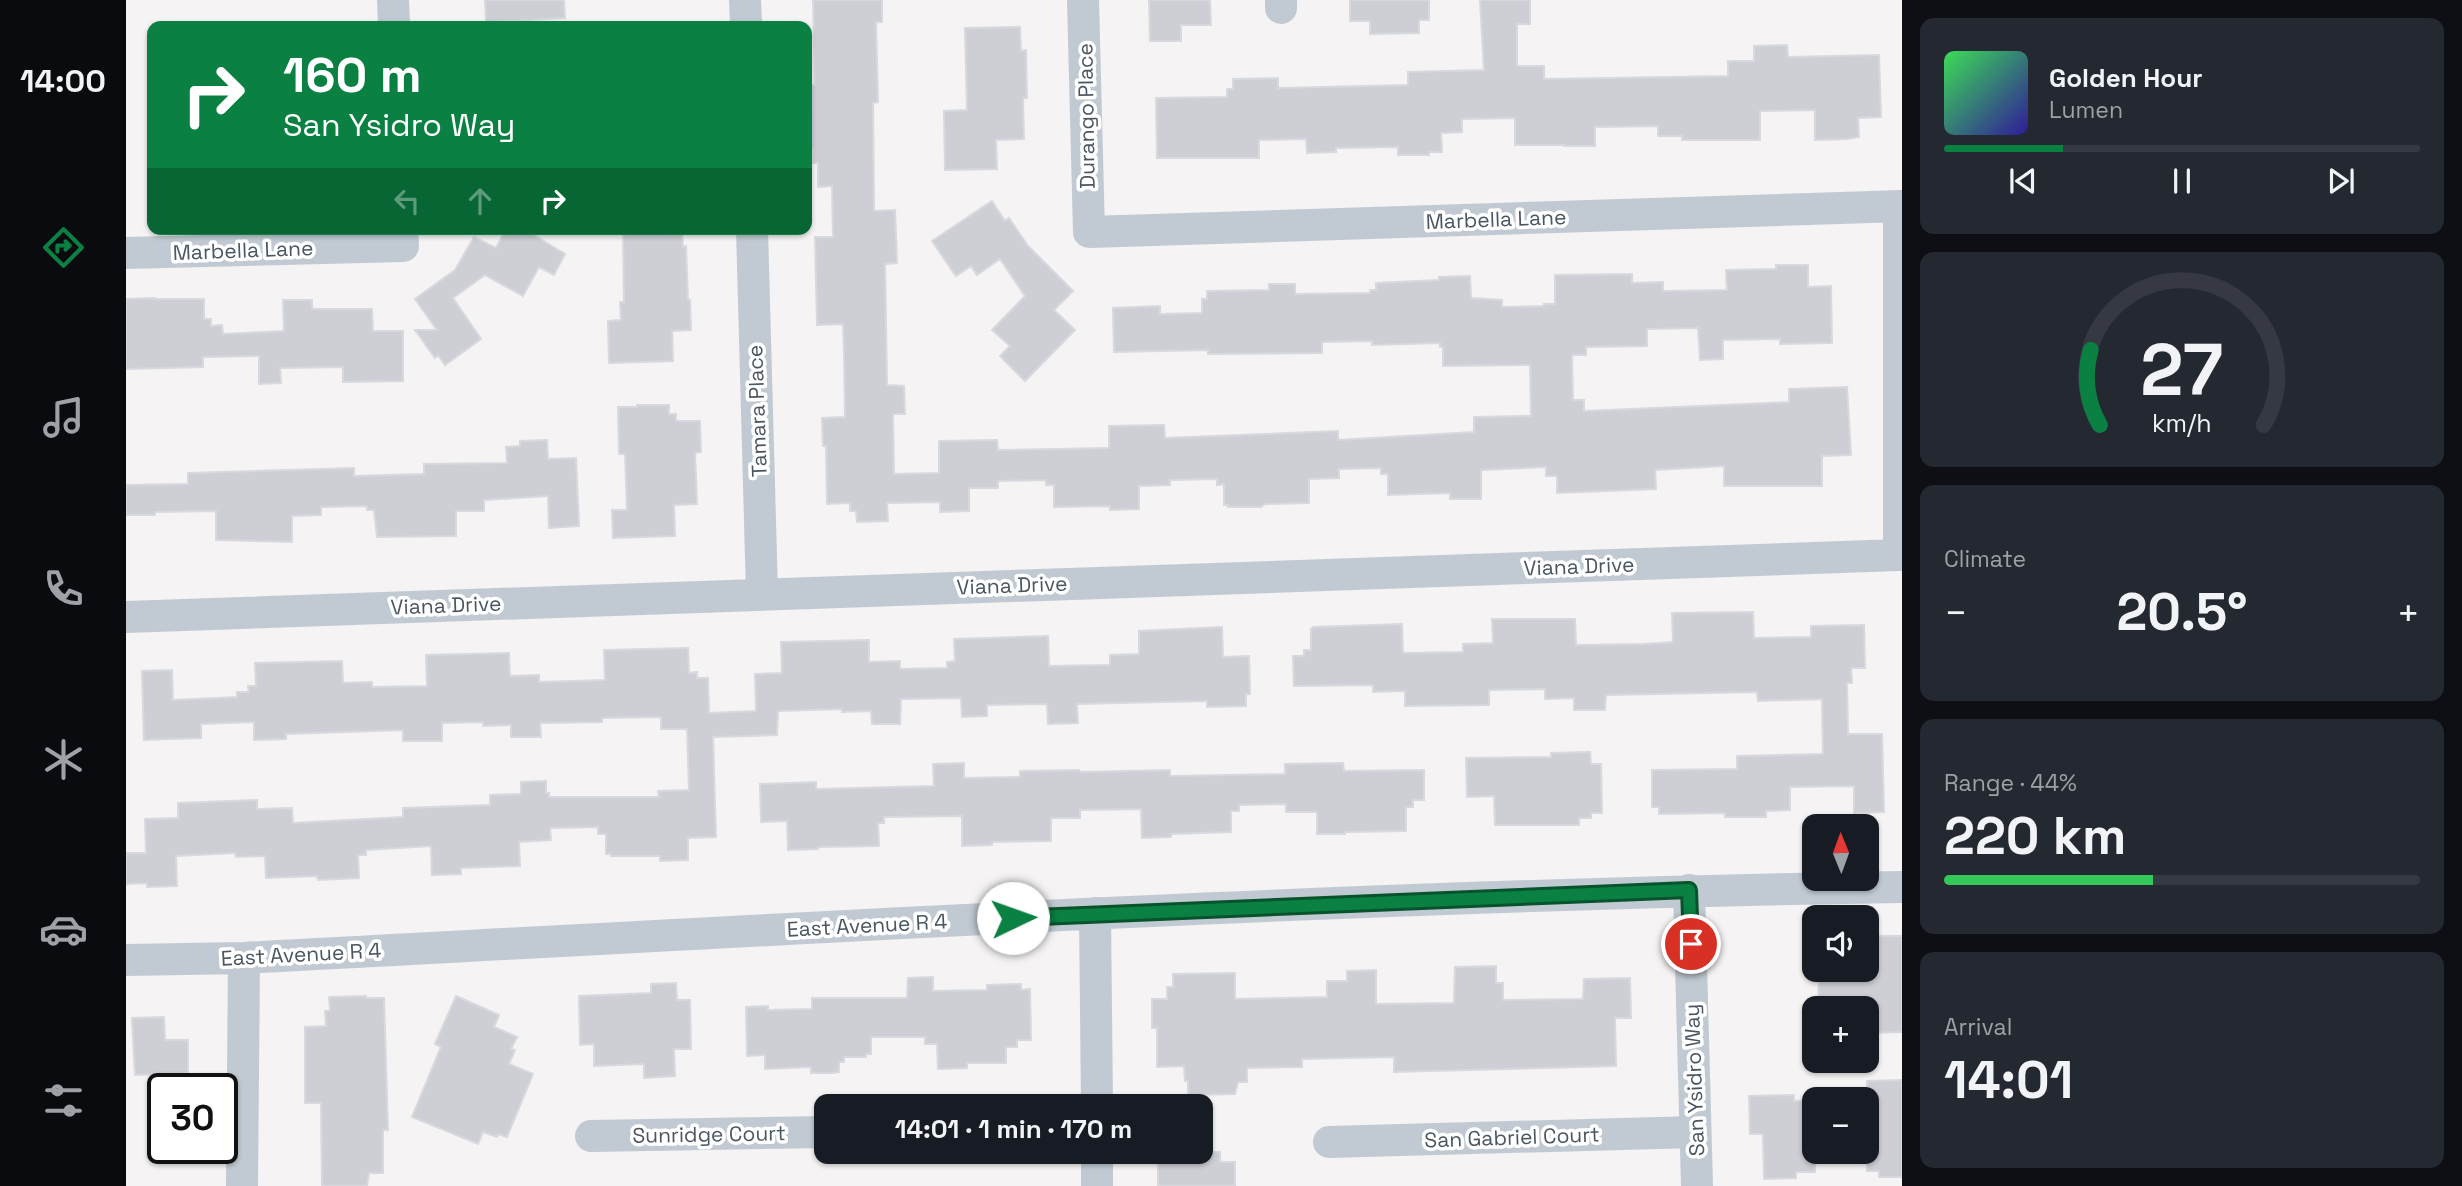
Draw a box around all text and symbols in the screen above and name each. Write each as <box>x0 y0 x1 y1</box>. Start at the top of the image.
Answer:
street label: Durango Place <box>1071 43 1101 189</box>
text: 160 m <box>283 44 421 106</box>
icon: right <box>168 49 259 140</box>
text: 14:00 <box>20 61 106 101</box>
text: Golden Hour <box>2049 61 2203 95</box>
text: Lumen <box>2049 95 2123 125</box>
text: San Ysidro Way <box>283 105 515 145</box>
icon: previous <box>2004 162 2042 200</box>
icon: pause <box>2163 162 2201 200</box>
icon: next <box>2322 162 2360 200</box>
icon: left <box>388 182 426 220</box>
icon: ahead <box>461 182 499 220</box>
icon: right <box>534 182 572 220</box>
street label: Marbella Lane <box>1425 203 1567 235</box>
icon: directions <box>39 223 88 272</box>
street label: Marbella Lane <box>172 234 314 266</box>
text: 27 <box>2141 324 2223 417</box>
street label: Tamara Place <box>741 344 773 478</box>
icon: music <box>39 393 88 442</box>
text: km/h <box>2152 407 2212 439</box>
text: Climate <box>1944 544 2026 574</box>
street label: Viana Drive <box>1523 551 1635 581</box>
icon: phone <box>39 564 88 613</box>
street label: Viana Drive <box>956 570 1068 600</box>
text: 20.5° <box>2116 579 2248 645</box>
text: − <box>1944 589 1968 637</box>
text: + <box>2396 589 2420 637</box>
street label: Viana Drive <box>390 590 502 620</box>
icon: climate <box>39 735 88 784</box>
text: Range · 44% <box>1944 768 2077 798</box>
text: 220 km <box>1944 803 2126 869</box>
north arrow <box>1802 814 1880 891</box>
map controls <box>1802 814 1879 1164</box>
position arrow <box>976 881 1050 955</box>
icon: car <box>39 905 88 954</box>
button: sound <box>1802 905 1879 982</box>
street label: East Avenue R 4 <box>786 907 948 943</box>
pin <box>1661 914 1721 974</box>
icon: arrive <box>1672 925 1710 963</box>
street label: East Avenue R 4 <box>220 936 382 972</box>
button: + <box>1802 996 1879 1073</box>
street label: San Ysidro Way <box>1678 1003 1710 1157</box>
text: Arrival <box>1944 1012 2012 1042</box>
text: 14:01 <box>1944 1047 2073 1113</box>
speed limit sign: 30 <box>147 1073 238 1164</box>
icon: filters <box>39 1076 88 1125</box>
button: − <box>1802 1087 1879 1164</box>
text: 14:01 · 1 min · 170 m <box>895 1112 1132 1146</box>
street label: Sunridge Court <box>632 1119 786 1149</box>
street label: San Gabriel Court <box>1424 1120 1600 1154</box>

